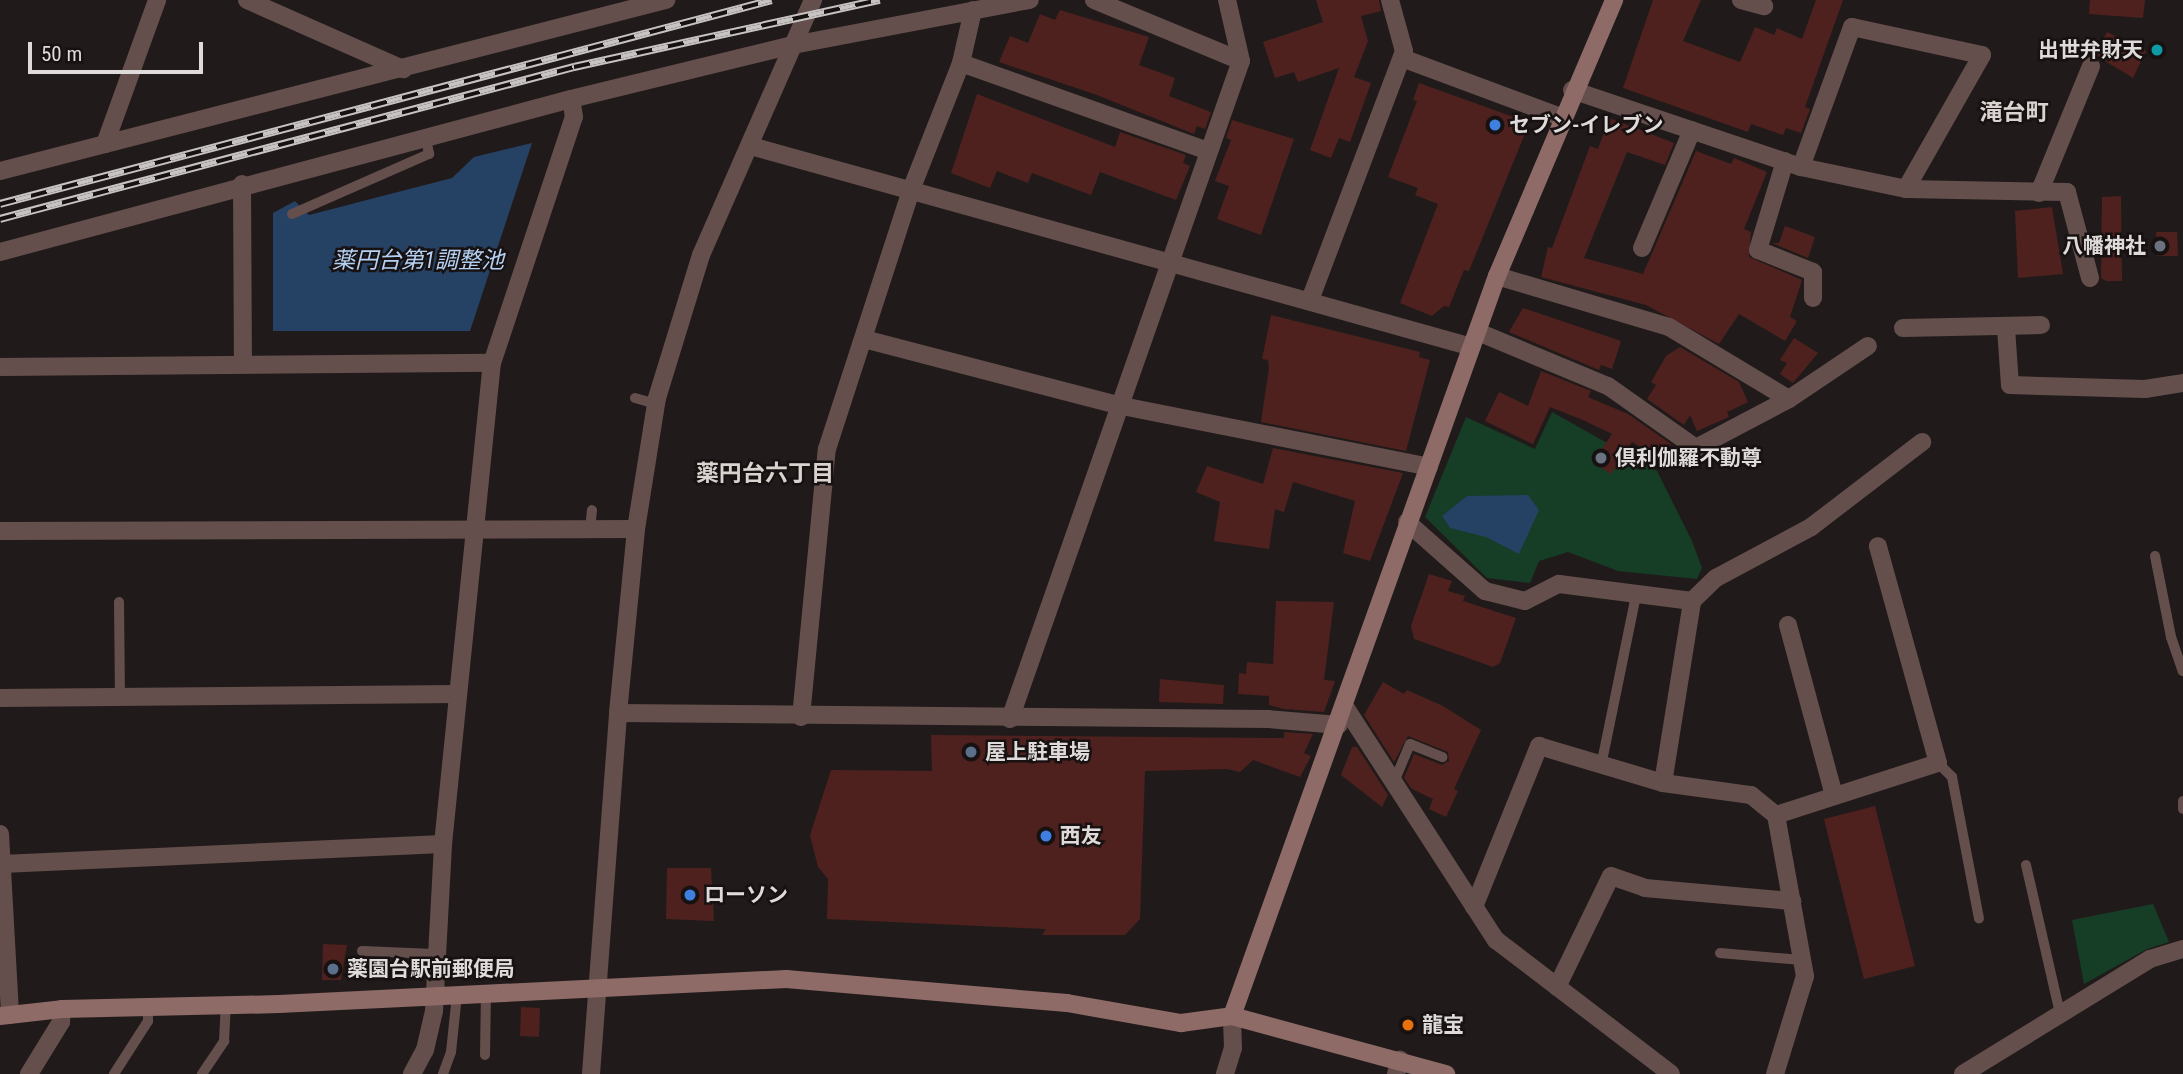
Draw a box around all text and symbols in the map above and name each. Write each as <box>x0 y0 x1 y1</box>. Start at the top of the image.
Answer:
scale bar <box>32 28 206 72</box>
place label: 出世弁財天 <box>2038 37 2143 63</box>
text: 50 m <box>41 42 82 66</box>
marker: 出世弁財天 <box>2149 42 2165 58</box>
district label: 滝台町 <box>1980 99 2048 127</box>
place label: セブン-イレブン <box>1509 112 1664 138</box>
marker: セブン-イレブン <box>1487 117 1503 133</box>
place label: 八幡神社 <box>2062 233 2146 259</box>
marker: 八幡神社 <box>2152 238 2168 254</box>
water label: 薬円台第1調整池 <box>332 247 504 275</box>
place label: 倶利伽羅不動尊 <box>1615 445 1762 471</box>
marker: 倶利伽羅不動尊 <box>1593 450 1609 466</box>
district label: 薬円台六丁目 <box>696 460 834 488</box>
place label: 屋上駐車場 <box>985 739 1090 765</box>
marker: 屋上駐車場 <box>963 744 979 760</box>
place label: 西友 <box>1060 823 1102 849</box>
marker: 西友 <box>1038 828 1054 844</box>
place label: ローソン <box>704 882 788 908</box>
marker: ローソン <box>682 887 698 903</box>
place label: 薬園台駅前郵便局 <box>347 956 515 982</box>
marker: 薬園台駅前郵便局 <box>325 961 341 977</box>
place label: 龍宝 <box>1422 1012 1464 1038</box>
marker: 龍宝 <box>1400 1017 1416 1033</box>

